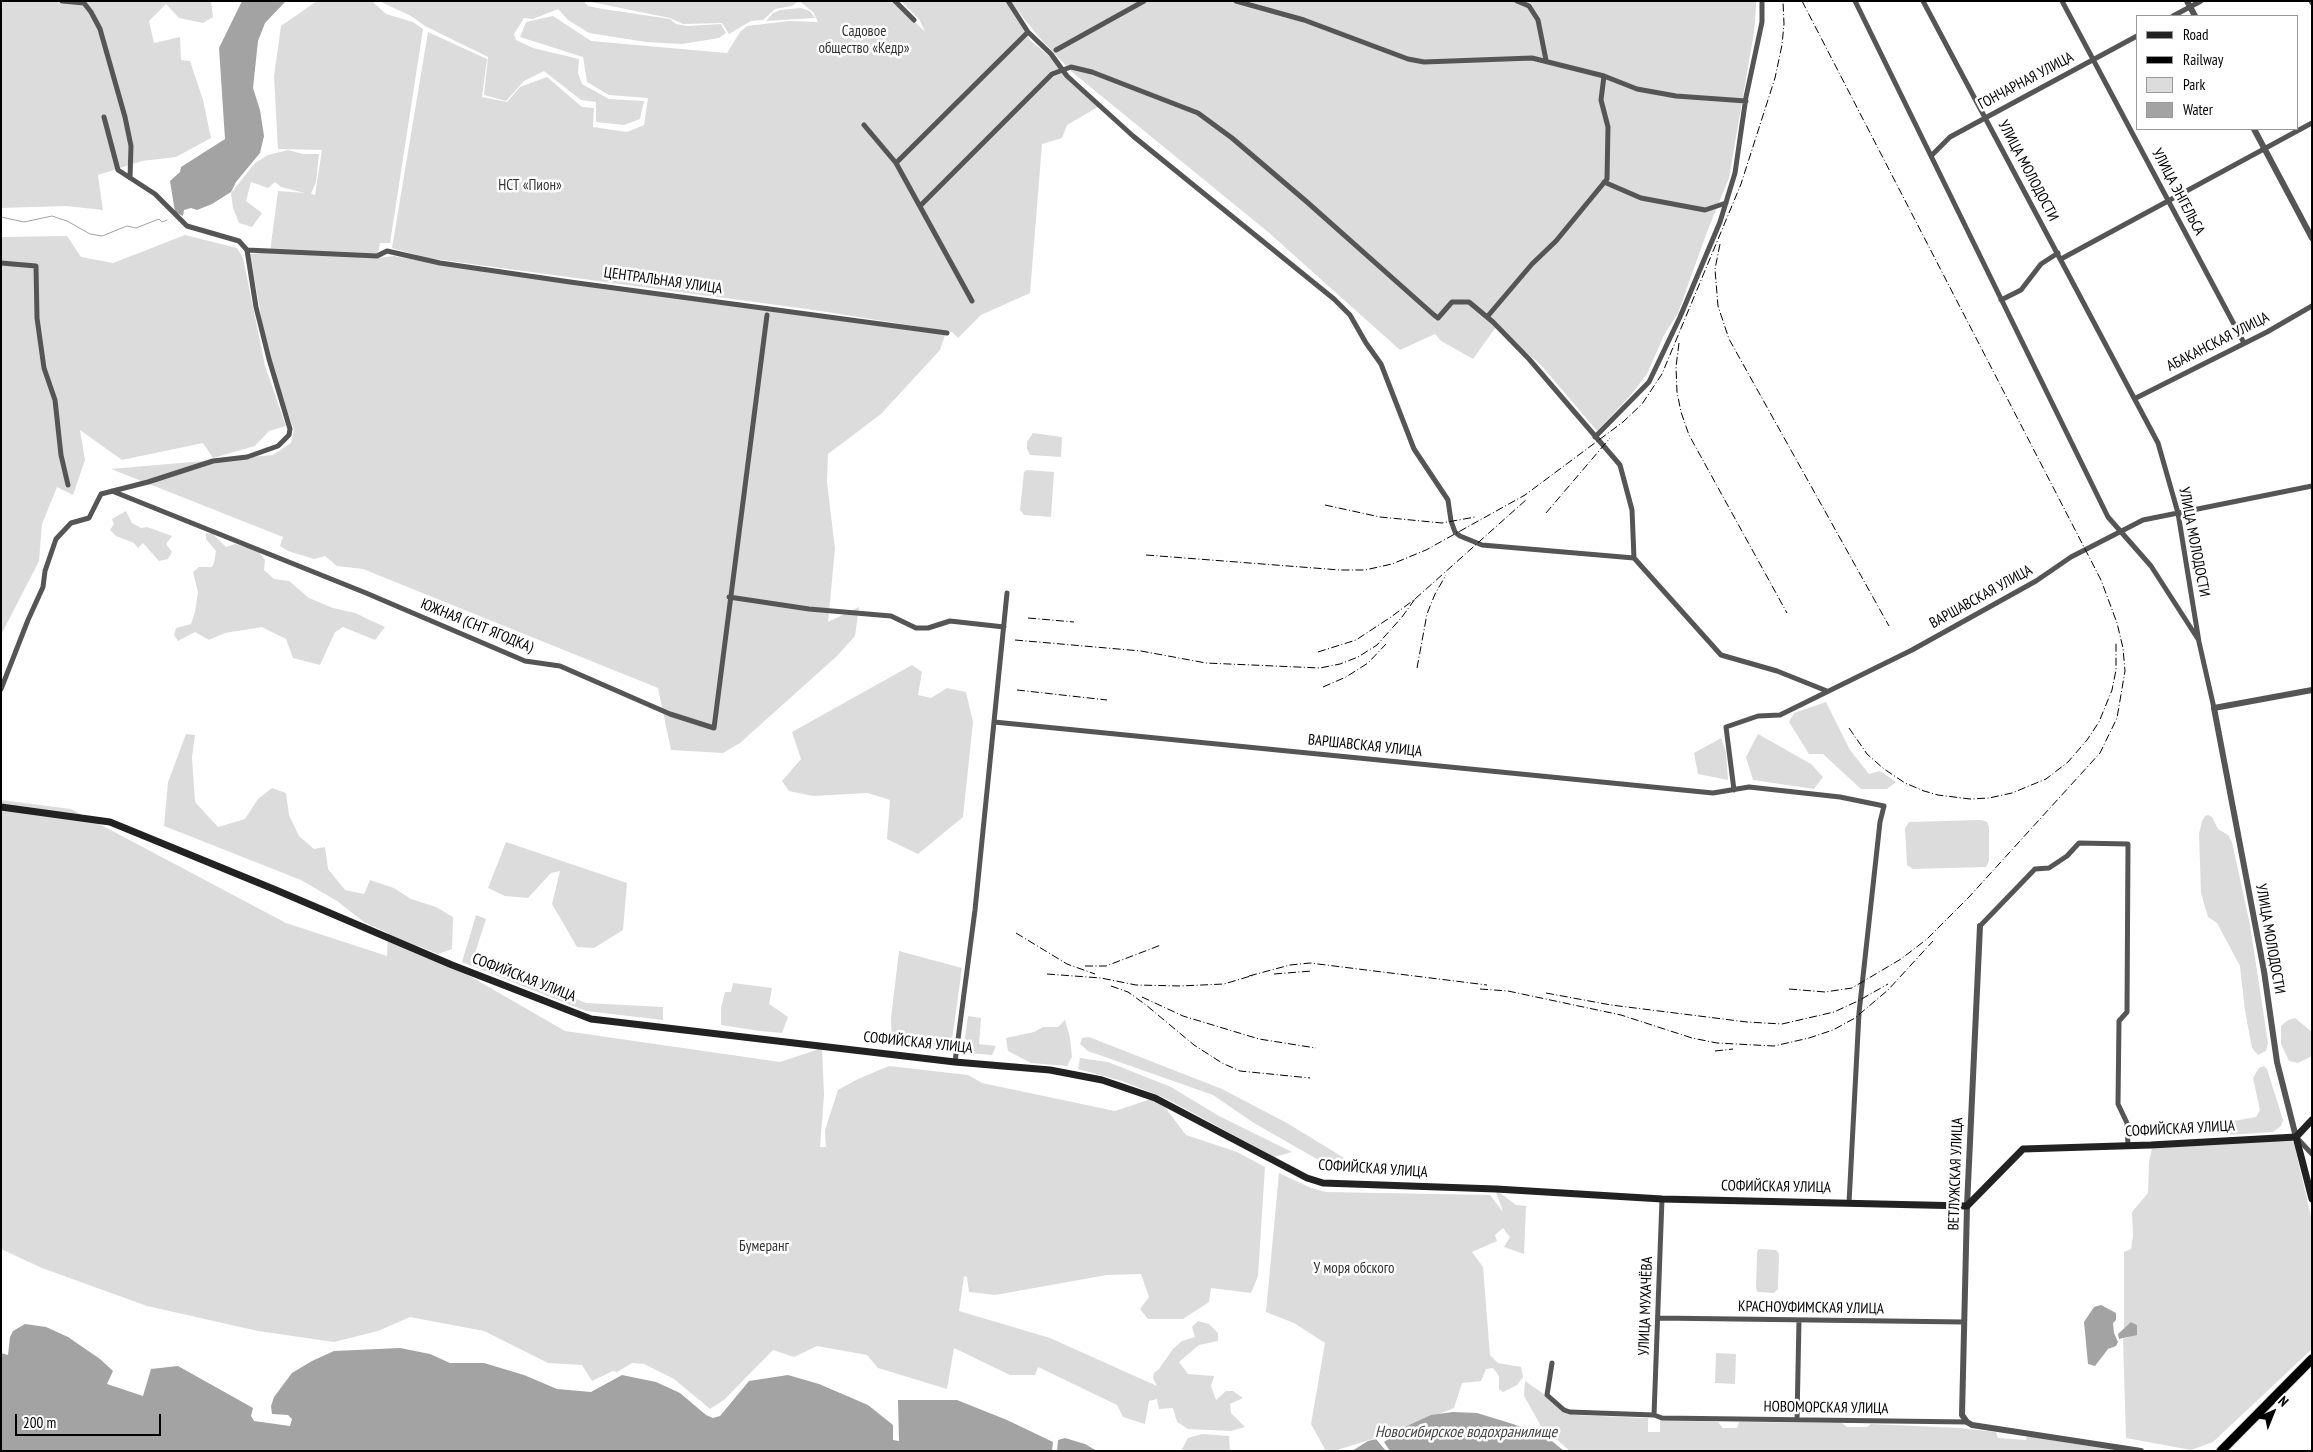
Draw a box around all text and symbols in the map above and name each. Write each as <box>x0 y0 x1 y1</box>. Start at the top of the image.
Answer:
legend <box>2136 15 2298 130</box>
park label: Садовое общество «Кедр» <box>818 23 910 58</box>
text: Road <box>2183 25 2209 44</box>
street label: ГОНЧАРНАЯ УЛИЦА <box>1975 48 2077 114</box>
text: Railway <box>2183 50 2223 69</box>
text: Park <box>2183 75 2205 94</box>
text: Water <box>2183 100 2213 119</box>
street label: УЛИЦА МОЛОДОСТИ <box>1994 118 2062 224</box>
street label: УЛИЦА ЭНГЕЛЬСА <box>2148 146 2208 238</box>
park label: НСТ «Пион» <box>498 177 562 195</box>
street label: ЦЕНТРАЛЬНАЯ УЛИЦА <box>603 264 723 298</box>
street label: АБАКАНСКАЯ УЛИЦА <box>2164 308 2272 376</box>
street label: УЛИЦА МОЛОДОСТИ <box>2175 486 2213 598</box>
street label: ВАРШАВСКАЯ УЛИЦА <box>1926 561 2036 633</box>
street label: ЮЖНАЯ (СНТ ЯГОДКА) <box>418 595 536 657</box>
street label: ВАРШАВСКАЯ УЛИЦА <box>1307 731 1423 761</box>
street label: УЛИЦА МОЛОДОСТИ <box>2251 883 2289 995</box>
street label: СОФИЙСКАЯ УЛИЦА <box>470 950 578 1006</box>
street label: СОФИЙСКАЯ УЛИЦА <box>863 1028 973 1058</box>
street label: ВЕТЛУЖСКАЯ УЛИЦА <box>1945 1117 1967 1231</box>
street label: СОФИЙСКАЯ УЛИЦА <box>2125 1117 2235 1141</box>
street label: СОФИЙСКАЯ УЛИЦА <box>1318 1156 1428 1182</box>
street label: СОФИЙСКАЯ УЛИЦА <box>1721 1177 1831 1197</box>
park label: Бумеранг <box>739 1238 789 1256</box>
street label: УЛИЦА МУХАЧЁВА <box>1635 1256 1657 1356</box>
park label: У моря обского <box>1314 1260 1394 1278</box>
street label: КРАСНОУФИМСКАЯ УЛИЦА <box>1738 1298 1884 1318</box>
north arrow <box>2248 1387 2298 1437</box>
text: N <box>2274 1392 2292 1410</box>
street label: НОВОМОРСКАЯ УЛИЦА <box>1763 1398 1889 1418</box>
scale bar <box>18 1404 164 1436</box>
text: 200 m <box>23 1413 56 1432</box>
water label: Новосибирское водохранилище <box>1375 1422 1557 1442</box>

